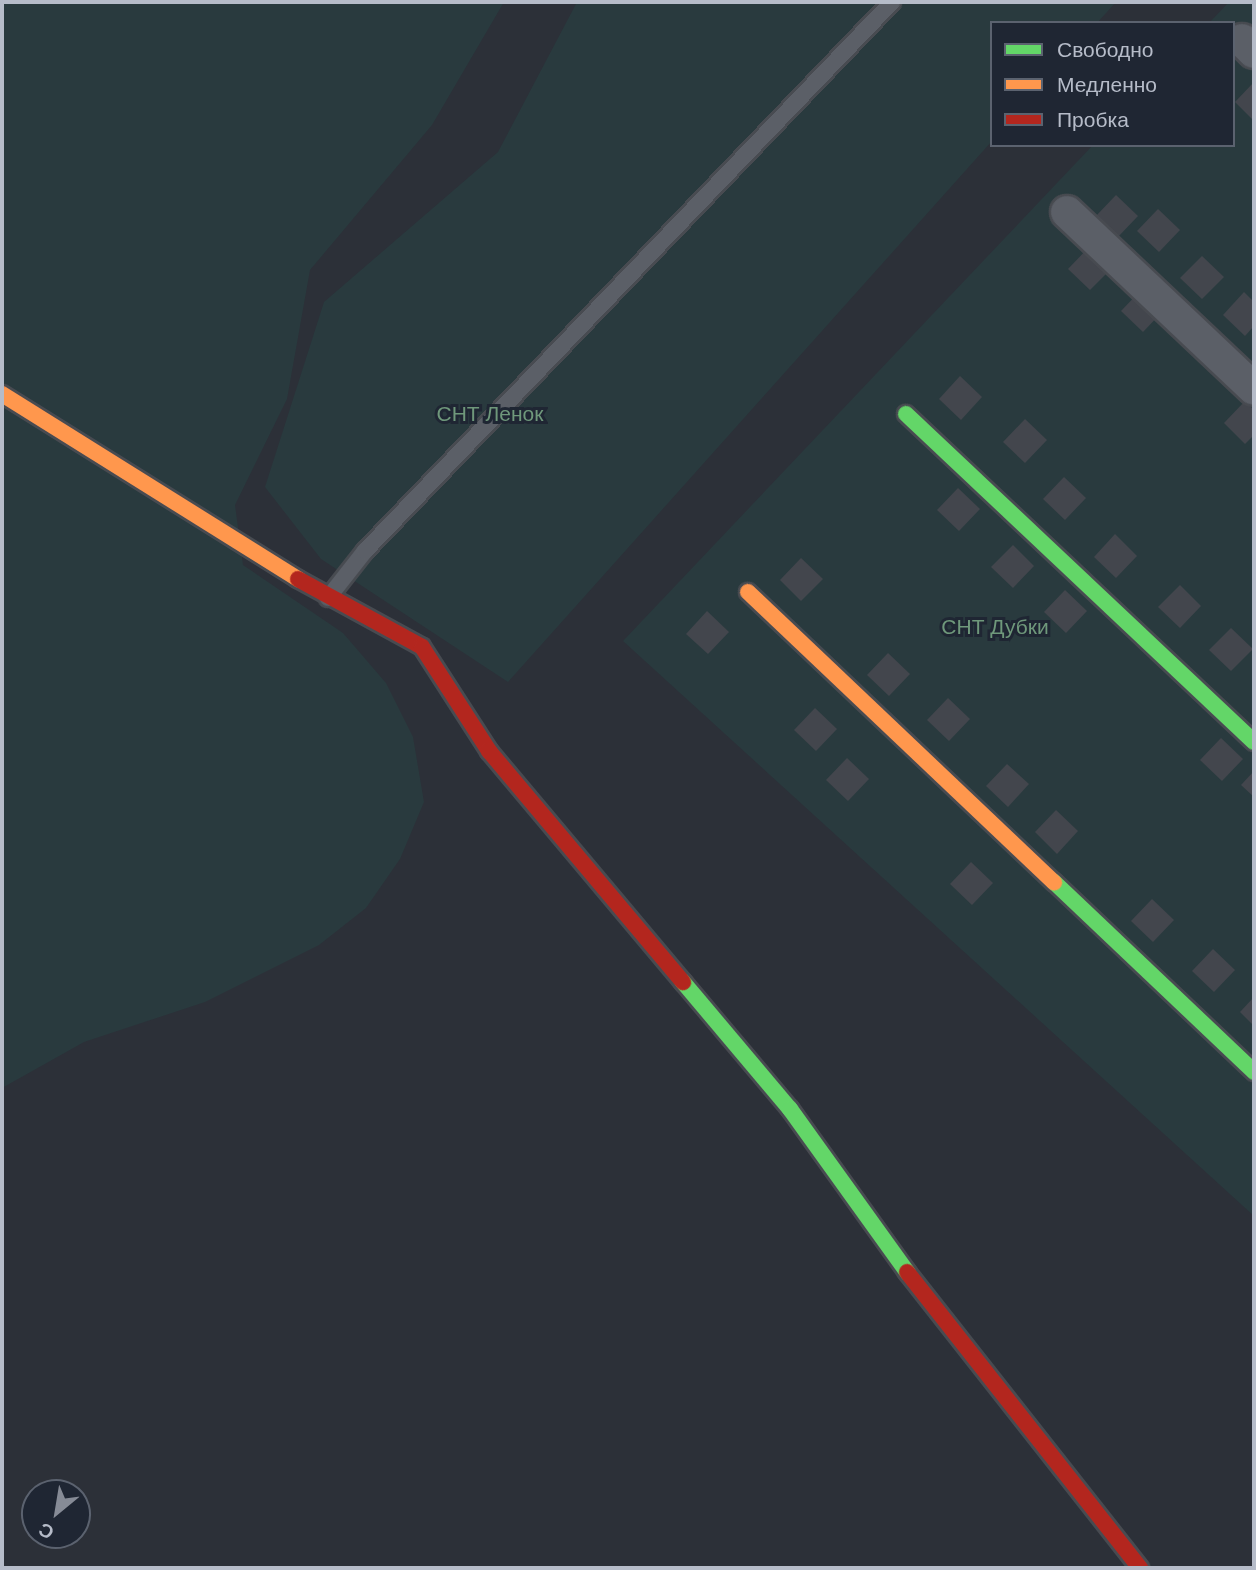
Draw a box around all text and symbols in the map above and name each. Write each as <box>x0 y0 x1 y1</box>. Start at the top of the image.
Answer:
legend <box>990 21 1235 147</box>
text: Свободно <box>1057 38 1154 61</box>
text: Медленно <box>1057 73 1157 96</box>
text: Пробка <box>1057 108 1129 131</box>
park label: СНТ Ленок <box>437 401 543 427</box>
park label: СНТ Дубки <box>941 614 1049 640</box>
north arrow <box>21 1479 91 1549</box>
text: С <box>35 1518 57 1543</box>

